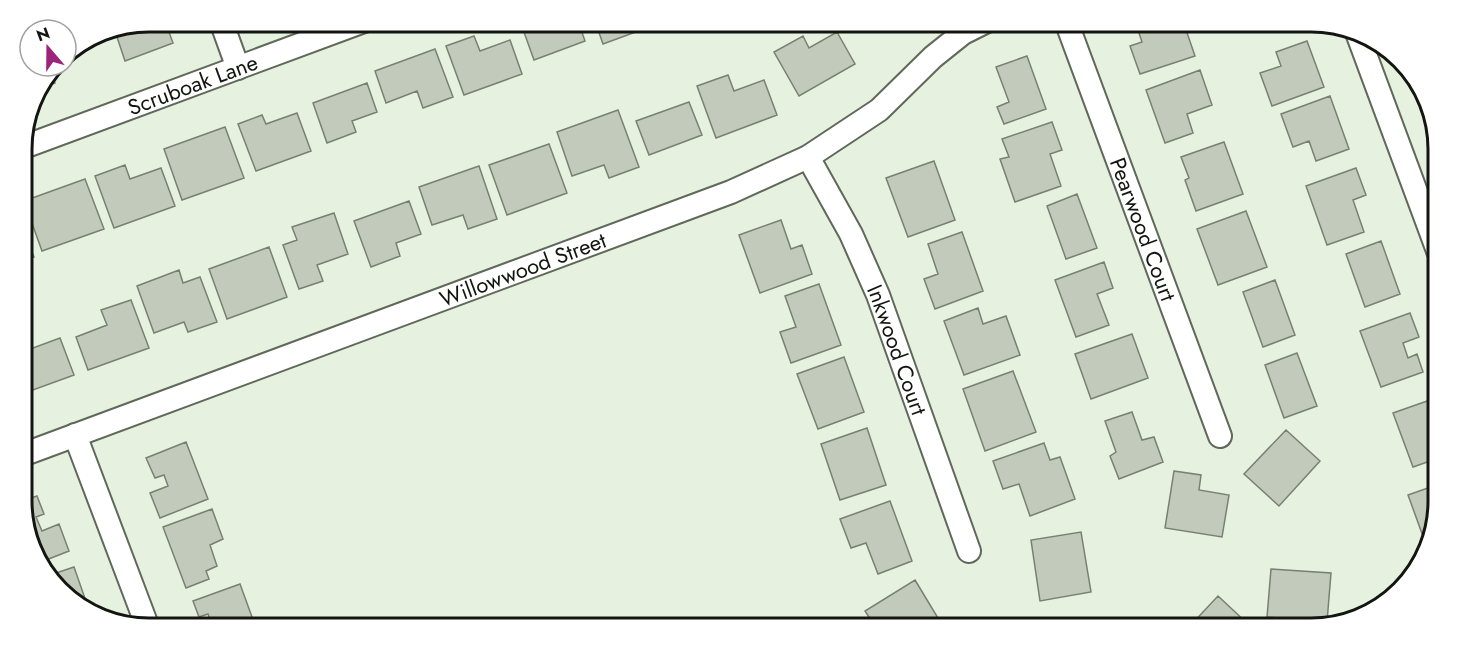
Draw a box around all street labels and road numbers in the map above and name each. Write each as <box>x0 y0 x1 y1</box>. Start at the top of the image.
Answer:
street label: Scruboak Lane <box>123 46 262 123</box>
street label: Pearwood Court <box>1102 153 1185 306</box>
street label: Willowwood Street <box>435 224 611 315</box>
street label: Inkwood Court <box>859 279 936 420</box>

